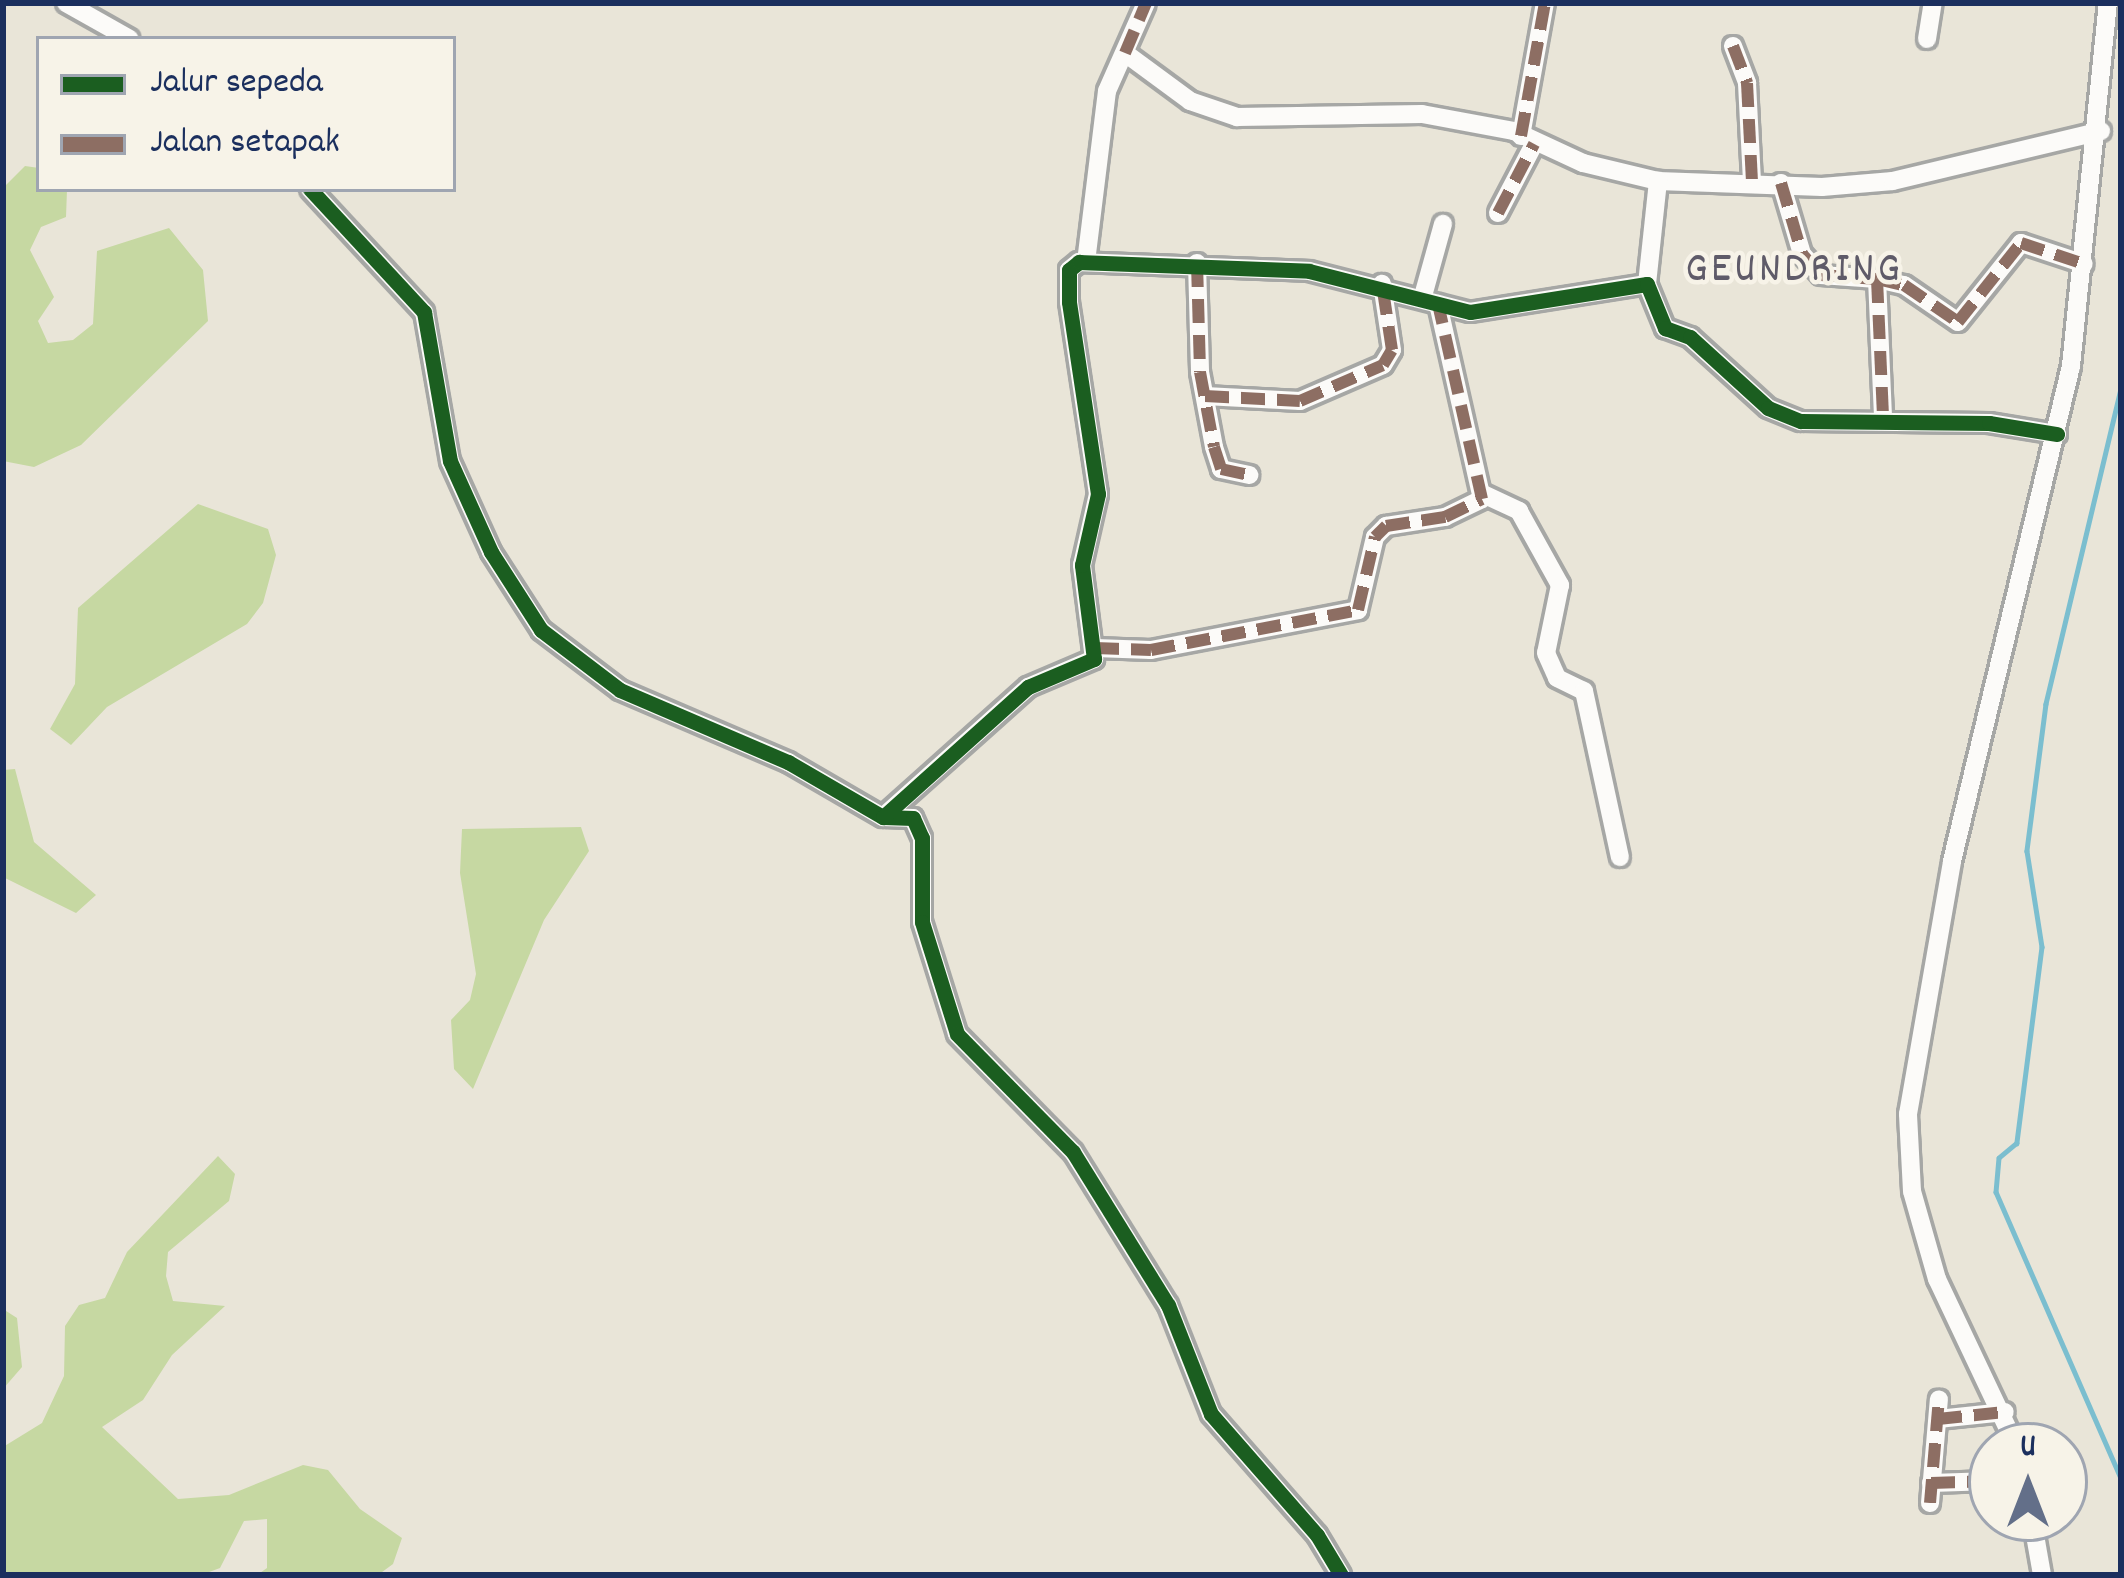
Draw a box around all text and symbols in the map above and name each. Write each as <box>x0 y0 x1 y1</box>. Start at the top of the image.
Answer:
legend <box>36 36 456 192</box>
text: Jalur sepeda <box>150 58 323 110</box>
text: Jalan setapak <box>150 118 340 170</box>
district label: GEUNDRING <box>1685 245 1903 299</box>
north arrow <box>1968 1422 2088 1542</box>
text: U <box>2020 1425 2036 1472</box>

